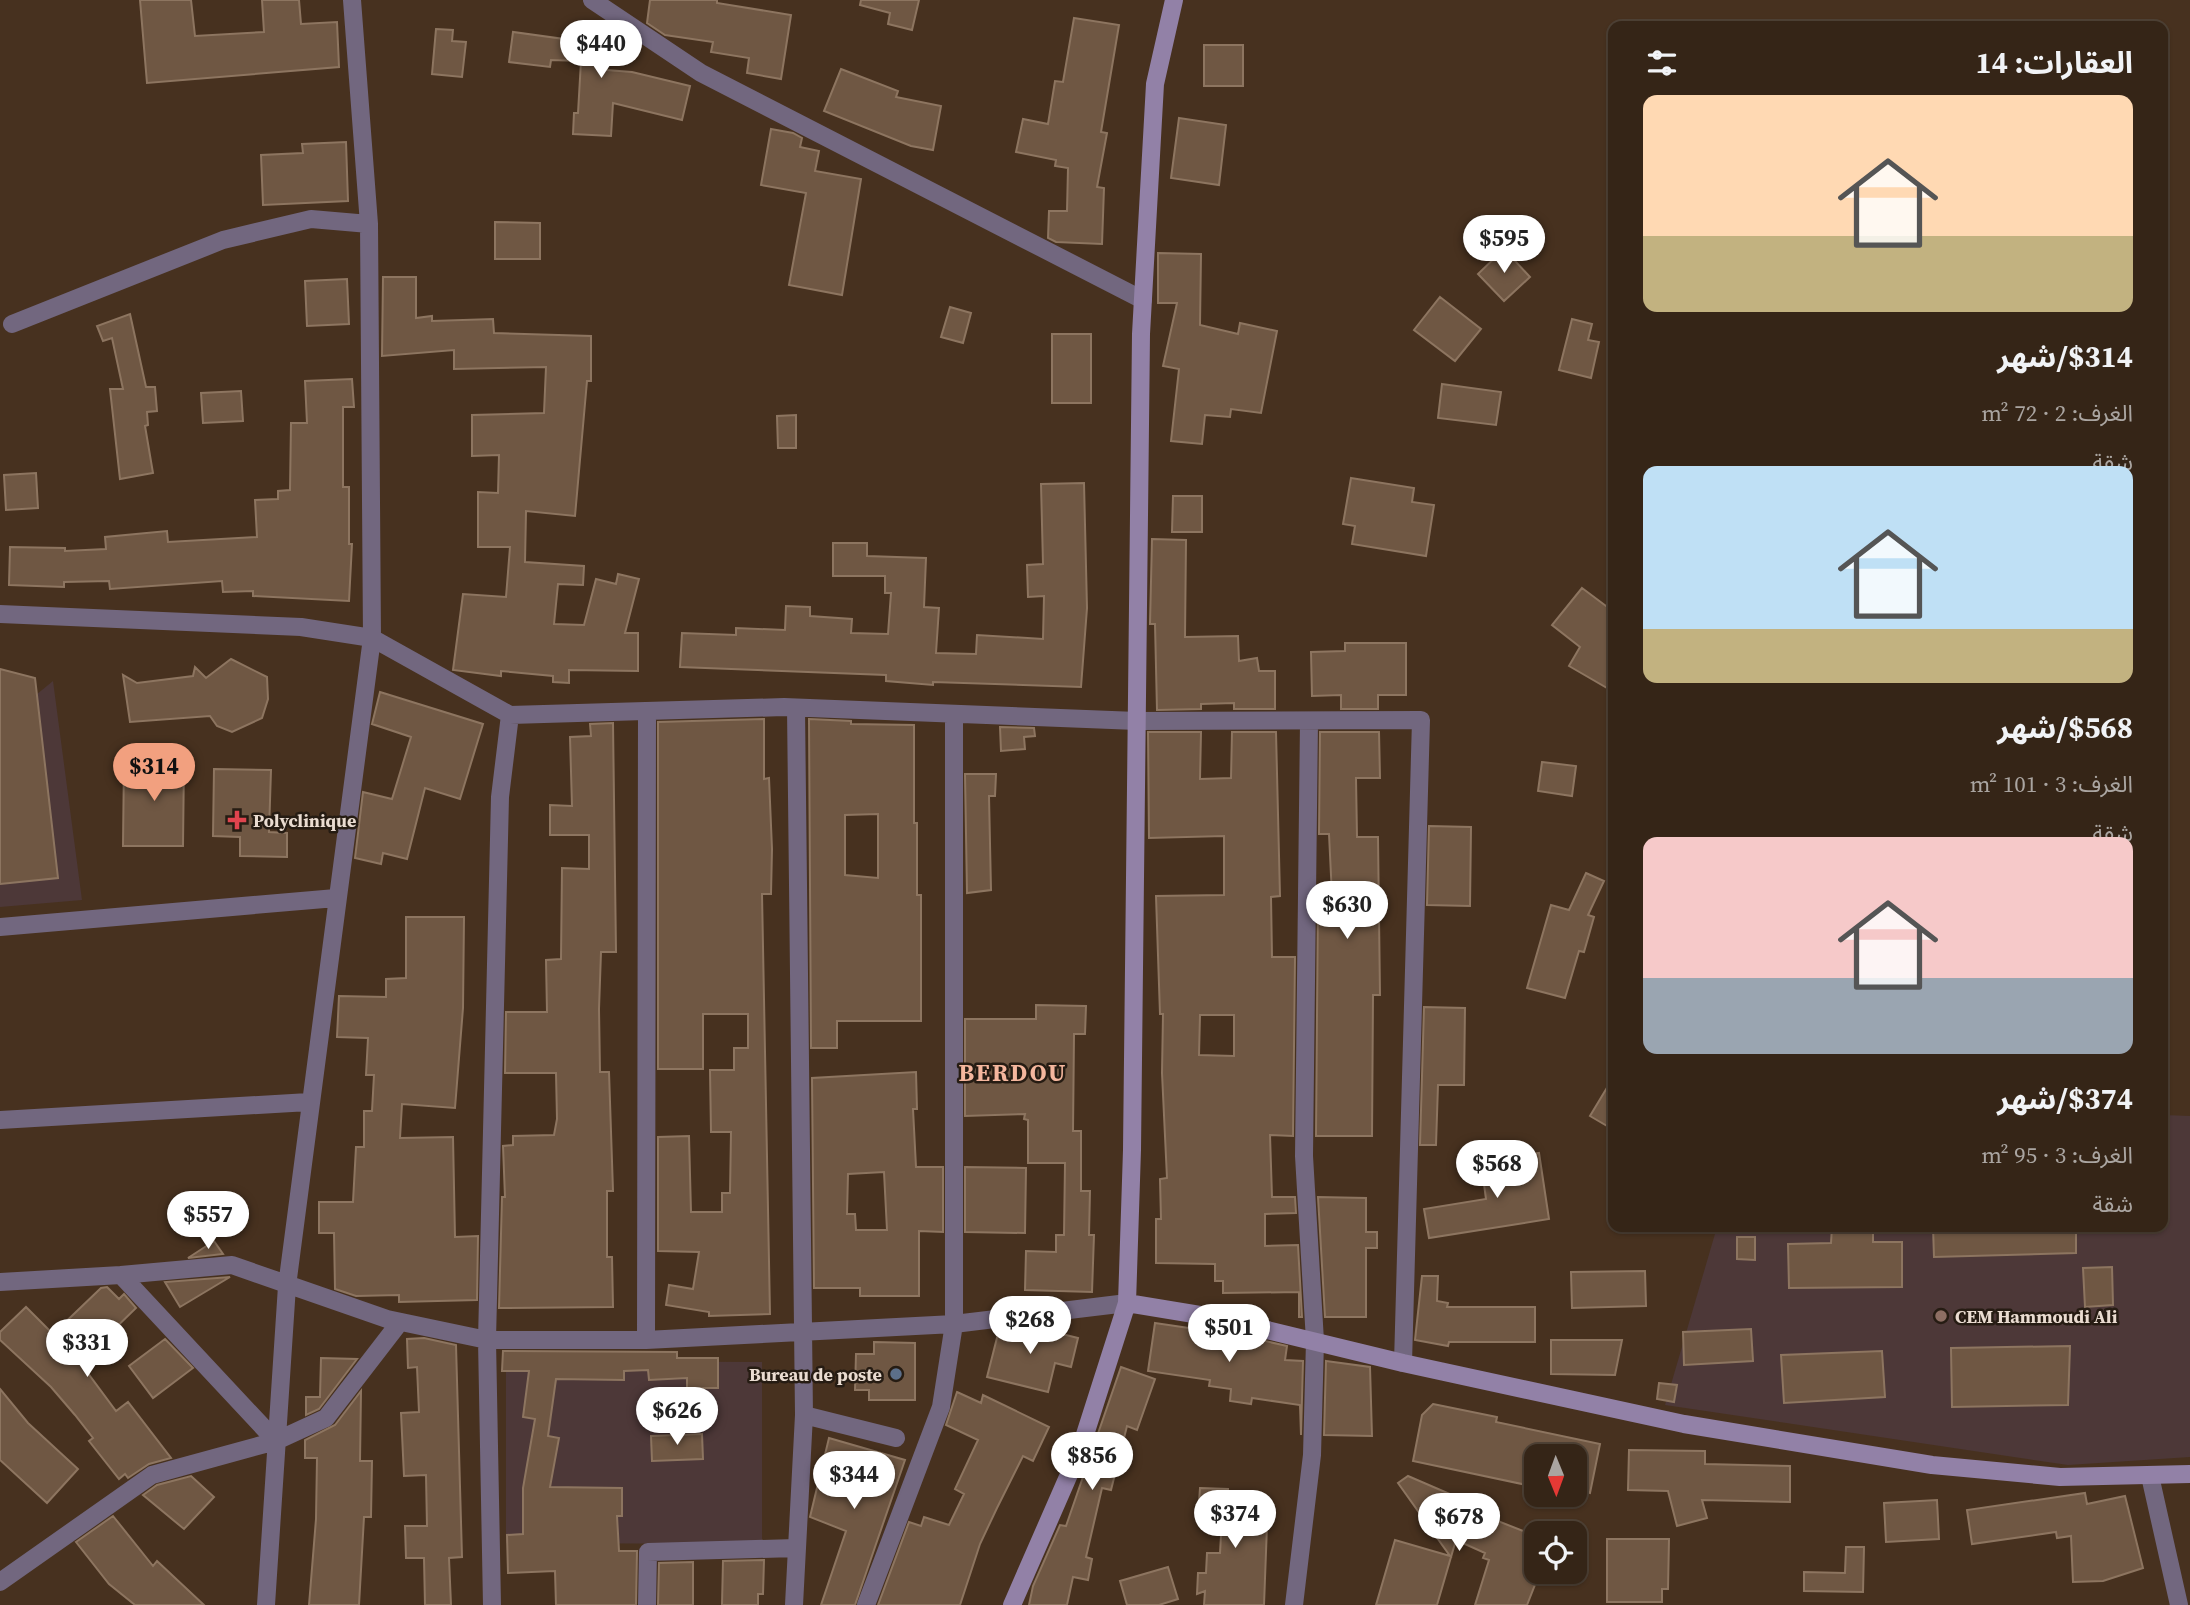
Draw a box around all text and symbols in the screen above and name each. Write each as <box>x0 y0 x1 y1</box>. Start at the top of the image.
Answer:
pin: $440 <box>560 20 642 80</box>
text: $440 <box>576 27 626 59</box>
text: العقارات: 14 <box>1976 42 2133 83</box>
icon: filters <box>1643 44 1681 82</box>
icon: home <box>1825 140 1951 266</box>
pin: $595 <box>1463 216 1545 275</box>
text: $595 <box>1479 222 1529 254</box>
text: $314/شهر <box>1997 336 2133 377</box>
text: الغرف: 2 · 72 m² <box>1981 397 2133 429</box>
text: شقة <box>2092 446 2133 478</box>
icon: home <box>1825 511 1951 637</box>
text: $568/شهر <box>1997 707 2133 748</box>
pin: $314 <box>113 744 195 803</box>
text: $314 <box>129 750 179 782</box>
text: الغرف: 3 · 101 m² <box>1970 768 2133 800</box>
place label: Polyclinique <box>253 808 356 833</box>
marker: Polyclinique <box>227 810 247 830</box>
text: شقة <box>2092 817 2133 849</box>
pin: $630 <box>1306 881 1388 941</box>
icon: home <box>1825 882 1951 1008</box>
text: $630 <box>1322 888 1372 920</box>
district label: BERDOU <box>958 1056 1068 1089</box>
text: $374/شهر <box>1997 1078 2133 1119</box>
text: الغرف: 3 · 95 m² <box>1981 1139 2133 1171</box>
pin: $568 <box>1456 1140 1538 1200</box>
text: $568 <box>1472 1147 1522 1179</box>
text: شقة <box>2092 1188 2133 1220</box>
pin: $557 <box>167 1192 249 1251</box>
text: $557 <box>183 1198 233 1230</box>
pin: $268 <box>989 1296 1071 1356</box>
text: $268 <box>1005 1303 1055 1335</box>
pin: $501 <box>1188 1304 1270 1364</box>
place label: CEM Hammoudi Ali <box>1955 1304 2118 1329</box>
marker: CEM Hammoudi Ali <box>1933 1308 1949 1324</box>
text: $501 <box>1204 1311 1254 1343</box>
pin: $331 <box>46 1320 128 1379</box>
text: $331 <box>62 1326 112 1358</box>
place label: Bureau de poste <box>749 1362 882 1387</box>
marker: Bureau de poste <box>888 1366 904 1382</box>
pin: $626 <box>636 1388 718 1447</box>
text: $626 <box>652 1394 702 1426</box>
pin: $856 <box>1051 1432 1133 1492</box>
text: $856 <box>1067 1439 1117 1471</box>
north arrow <box>1524 1444 1587 1507</box>
map controls <box>1524 1444 1587 1584</box>
pin: $344 <box>813 1452 895 1511</box>
text: $344 <box>829 1458 879 1490</box>
pin: $374 <box>1194 1490 1276 1550</box>
pin: $678 <box>1418 1494 1500 1553</box>
text: $374 <box>1210 1497 1260 1529</box>
text: $678 <box>1434 1500 1484 1532</box>
button: locate <box>1524 1521 1587 1584</box>

